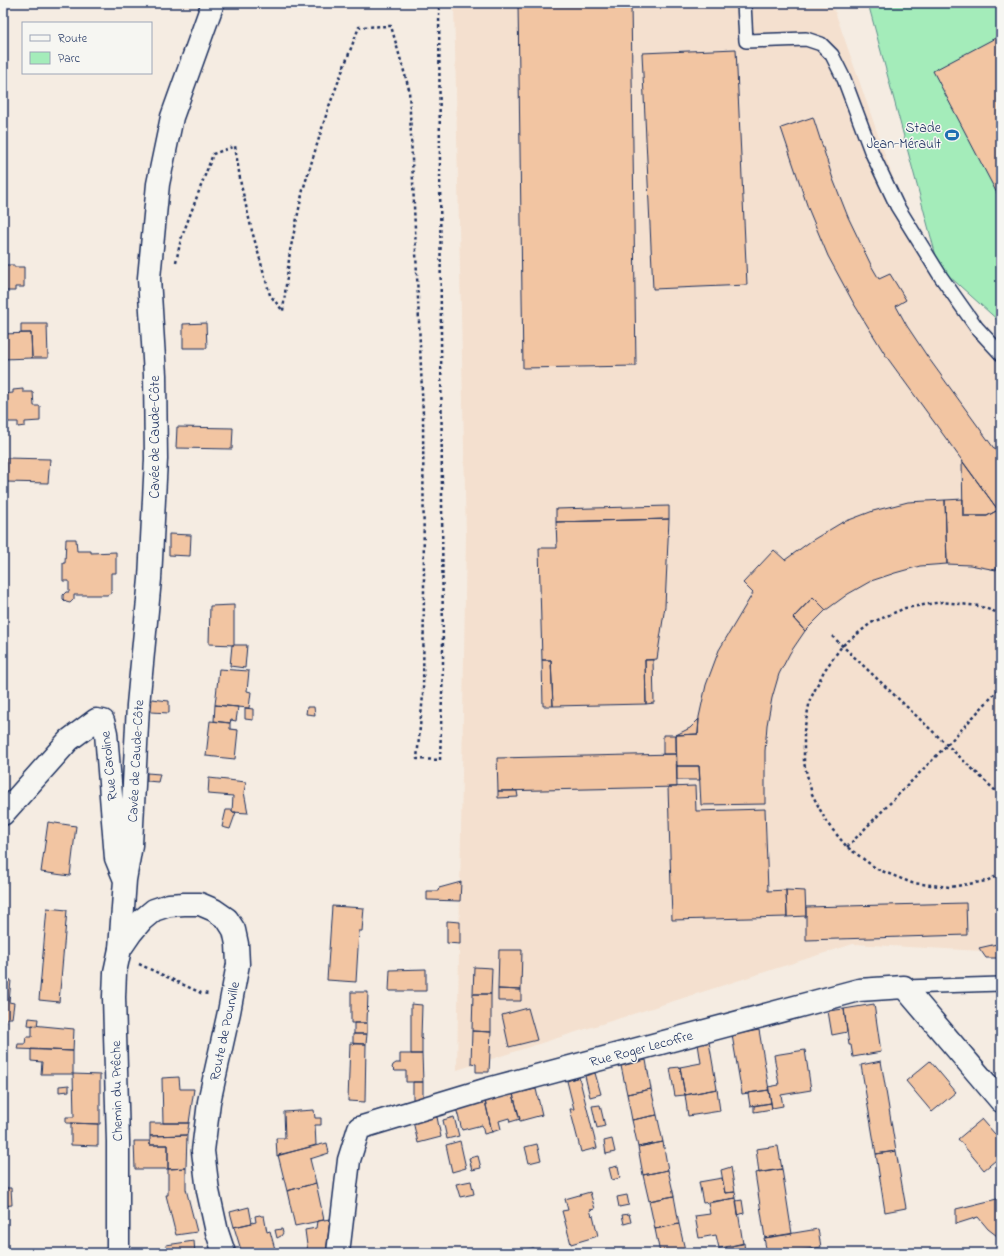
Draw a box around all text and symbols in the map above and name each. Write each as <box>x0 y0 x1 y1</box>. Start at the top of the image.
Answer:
legend <box>22 22 152 74</box>
text: Route <box>58 30 88 48</box>
text: Parc <box>58 50 80 68</box>
place label: Stade Jean-Mérault <box>866 118 942 155</box>
sports icon: Stade Jean-Mérault <box>944 127 960 143</box>
street label: Cavée de Caude-Côte <box>145 375 166 498</box>
street label: Cavée de Caude-Côte <box>123 698 150 823</box>
street label: Rue Caroline <box>95 729 124 802</box>
street label: Route de Pourville <box>205 979 246 1083</box>
street label: Rue Roger Lecoffre <box>587 1025 696 1074</box>
street label: Chemin du Prêche <box>106 1040 129 1142</box>

